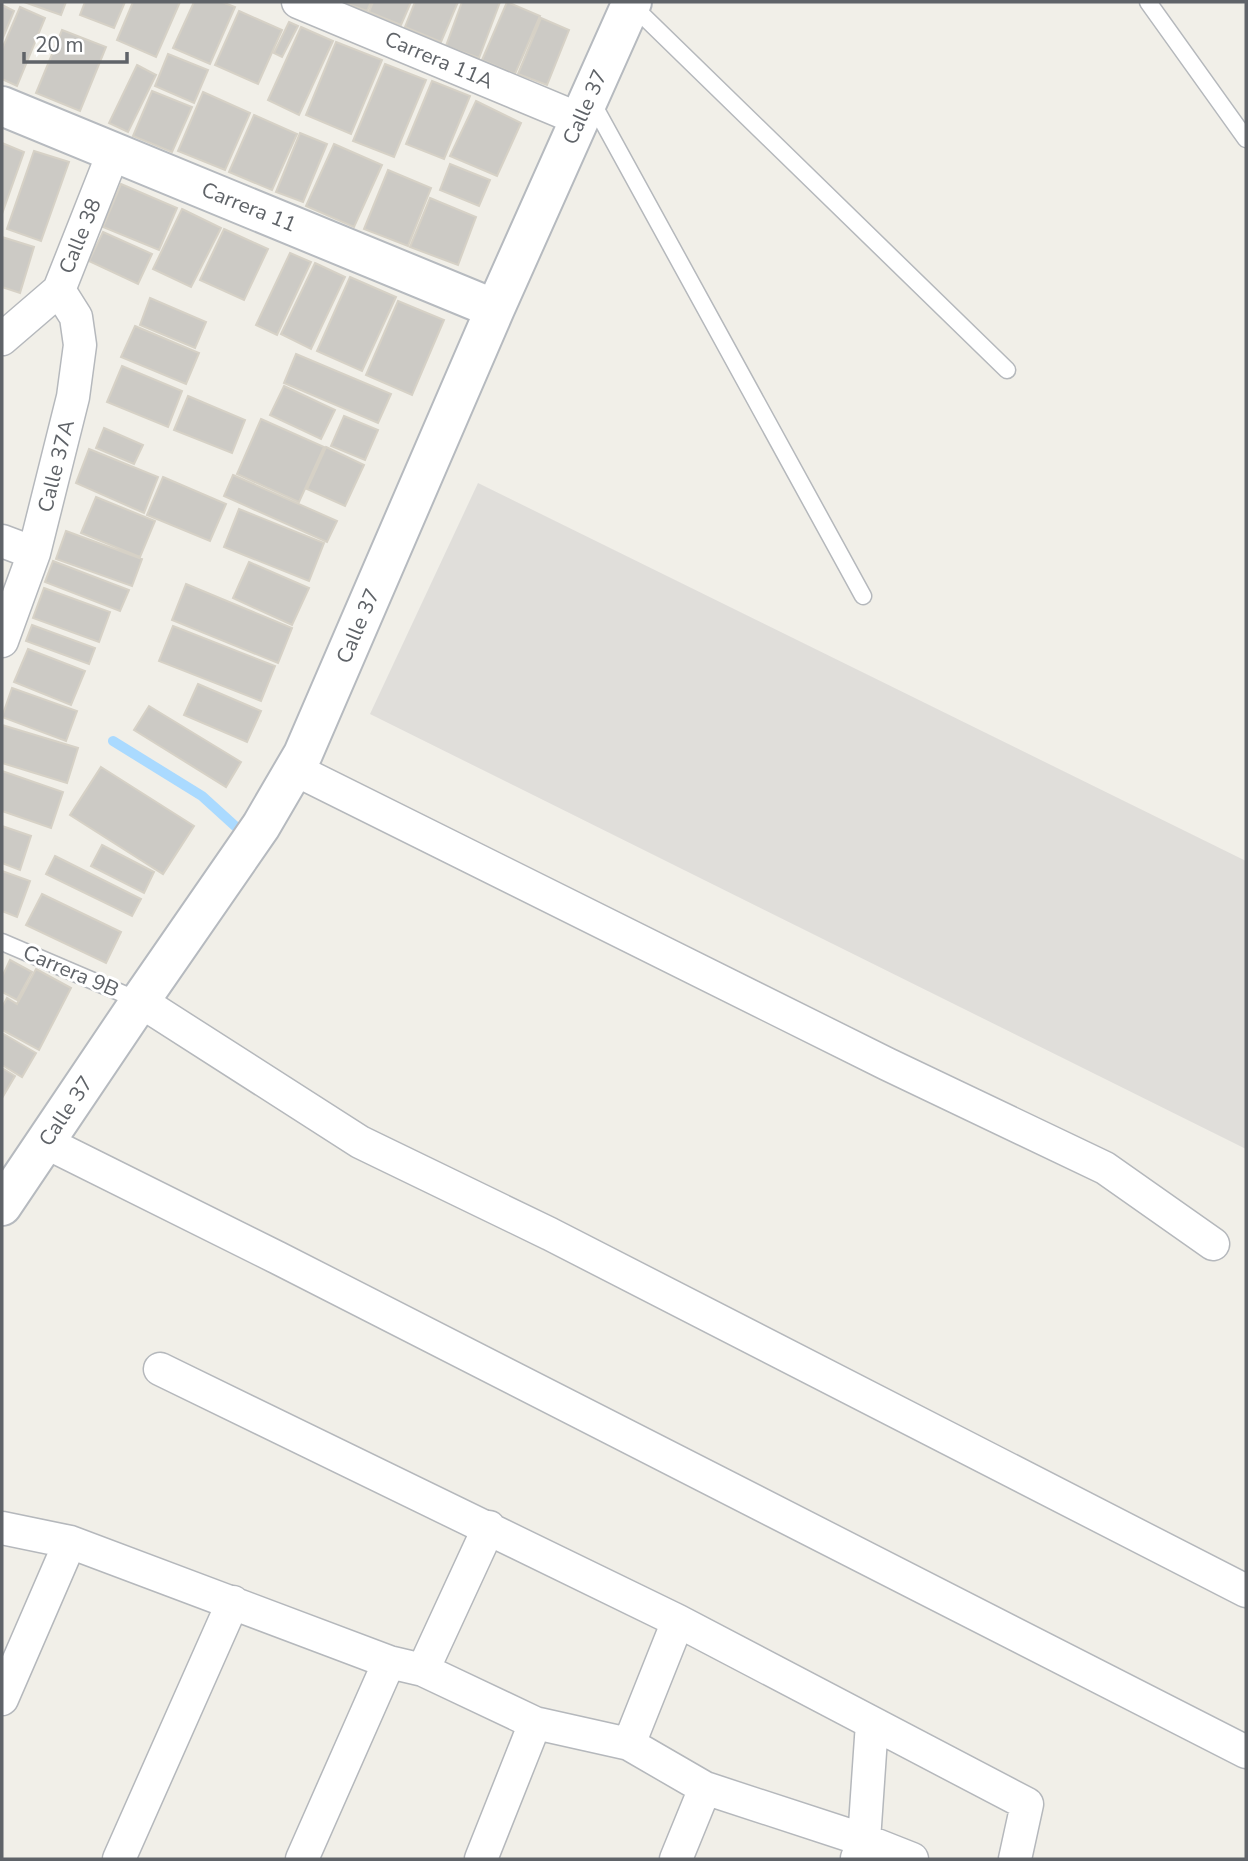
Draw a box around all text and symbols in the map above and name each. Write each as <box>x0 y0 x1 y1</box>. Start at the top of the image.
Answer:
scale bar <box>24 21 128 65</box>
street label: Carrera 11A <box>380 25 498 95</box>
text: 20 m <box>35 31 84 59</box>
street label: Calle 37 <box>556 65 614 149</box>
street label: Carrera 11 <box>197 175 301 239</box>
street label: Calle 38 <box>52 194 108 278</box>
street label: Calle 37A <box>31 417 81 515</box>
street label: Calle 37 <box>330 584 386 668</box>
street label: Carrera 9B <box>19 938 123 1004</box>
street label: Calle 37 <box>32 1070 100 1152</box>

